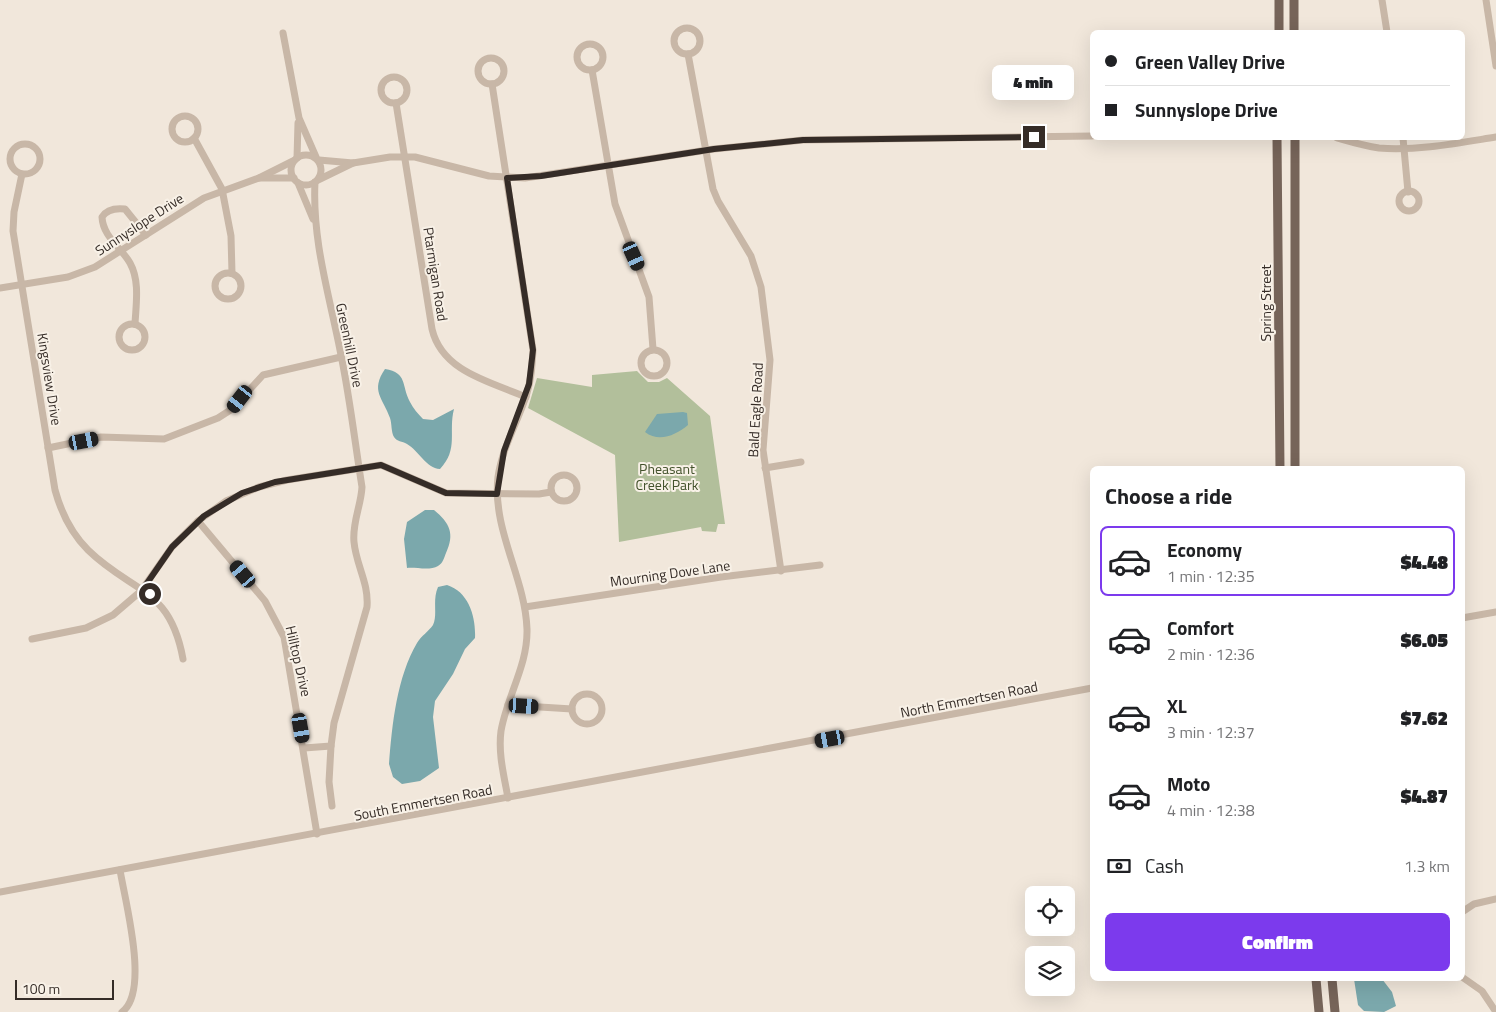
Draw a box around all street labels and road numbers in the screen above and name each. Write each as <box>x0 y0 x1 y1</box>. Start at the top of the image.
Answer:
street label: Sunnyslope Drive <box>91 187 187 261</box>
street label: Ptarmigan Road <box>418 225 454 323</box>
street label: Spring Street <box>1255 265 1276 341</box>
street label: Greenhill Drive <box>331 301 369 389</box>
street label: Kingsview Drive <box>32 331 68 427</box>
street label: Bald Eagle Road <box>742 362 768 458</box>
street label: Mourning Dove Lane <box>609 554 731 592</box>
street label: Hilltop Drive <box>281 623 317 699</box>
street label: North Emmertsen Road <box>898 675 1040 723</box>
street label: South Emmertsen Road <box>352 778 494 826</box>

